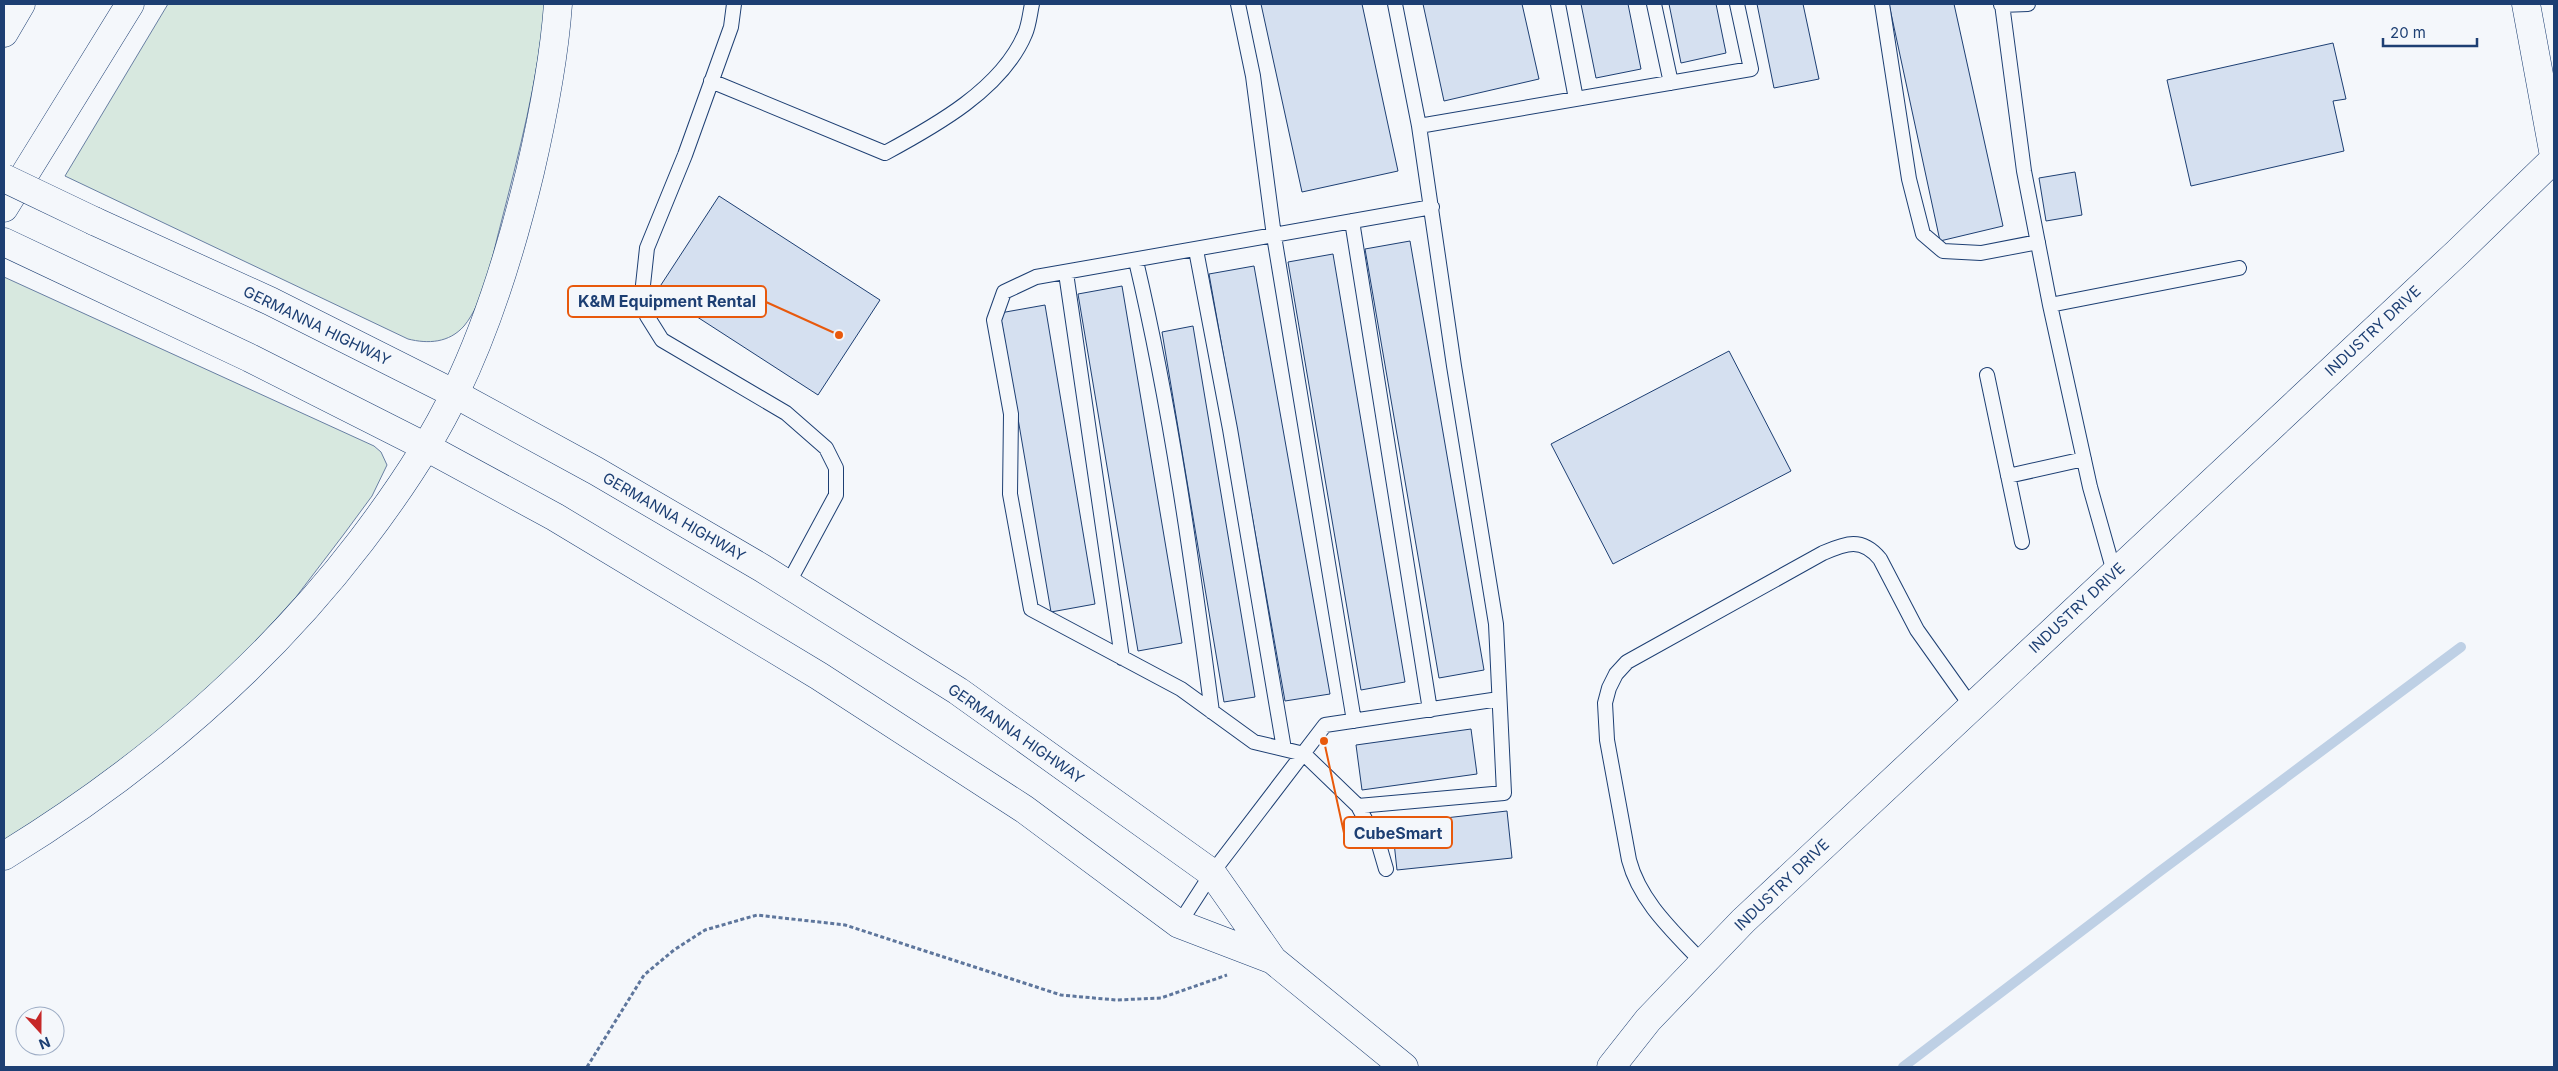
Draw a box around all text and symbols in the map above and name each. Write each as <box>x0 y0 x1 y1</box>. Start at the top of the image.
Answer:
scale bar <box>2383 15 2477 47</box>
text: 20 m <box>2390 23 2426 42</box>
street label: INDUSTRY DRIVE <box>2321 281 2425 380</box>
street label: GERMANNA HIGHWAY <box>240 282 394 370</box>
callout: K&M Equipment Rental <box>568 286 766 317</box>
text: K&M Equipment Rental <box>578 291 756 311</box>
street label: GERMANNA HIGHWAY <box>599 468 749 565</box>
street label: INDUSTRY DRIVE <box>2025 558 2129 657</box>
street label: GERMANNA HIGHWAY <box>945 679 1088 788</box>
callout: CubeSmart <box>1344 817 1452 848</box>
text: CubeSmart <box>1354 823 1442 843</box>
street label: INDUSTRY DRIVE <box>1730 835 1833 935</box>
north arrow <box>15 1006 65 1056</box>
text: N <box>37 1034 53 1053</box>

